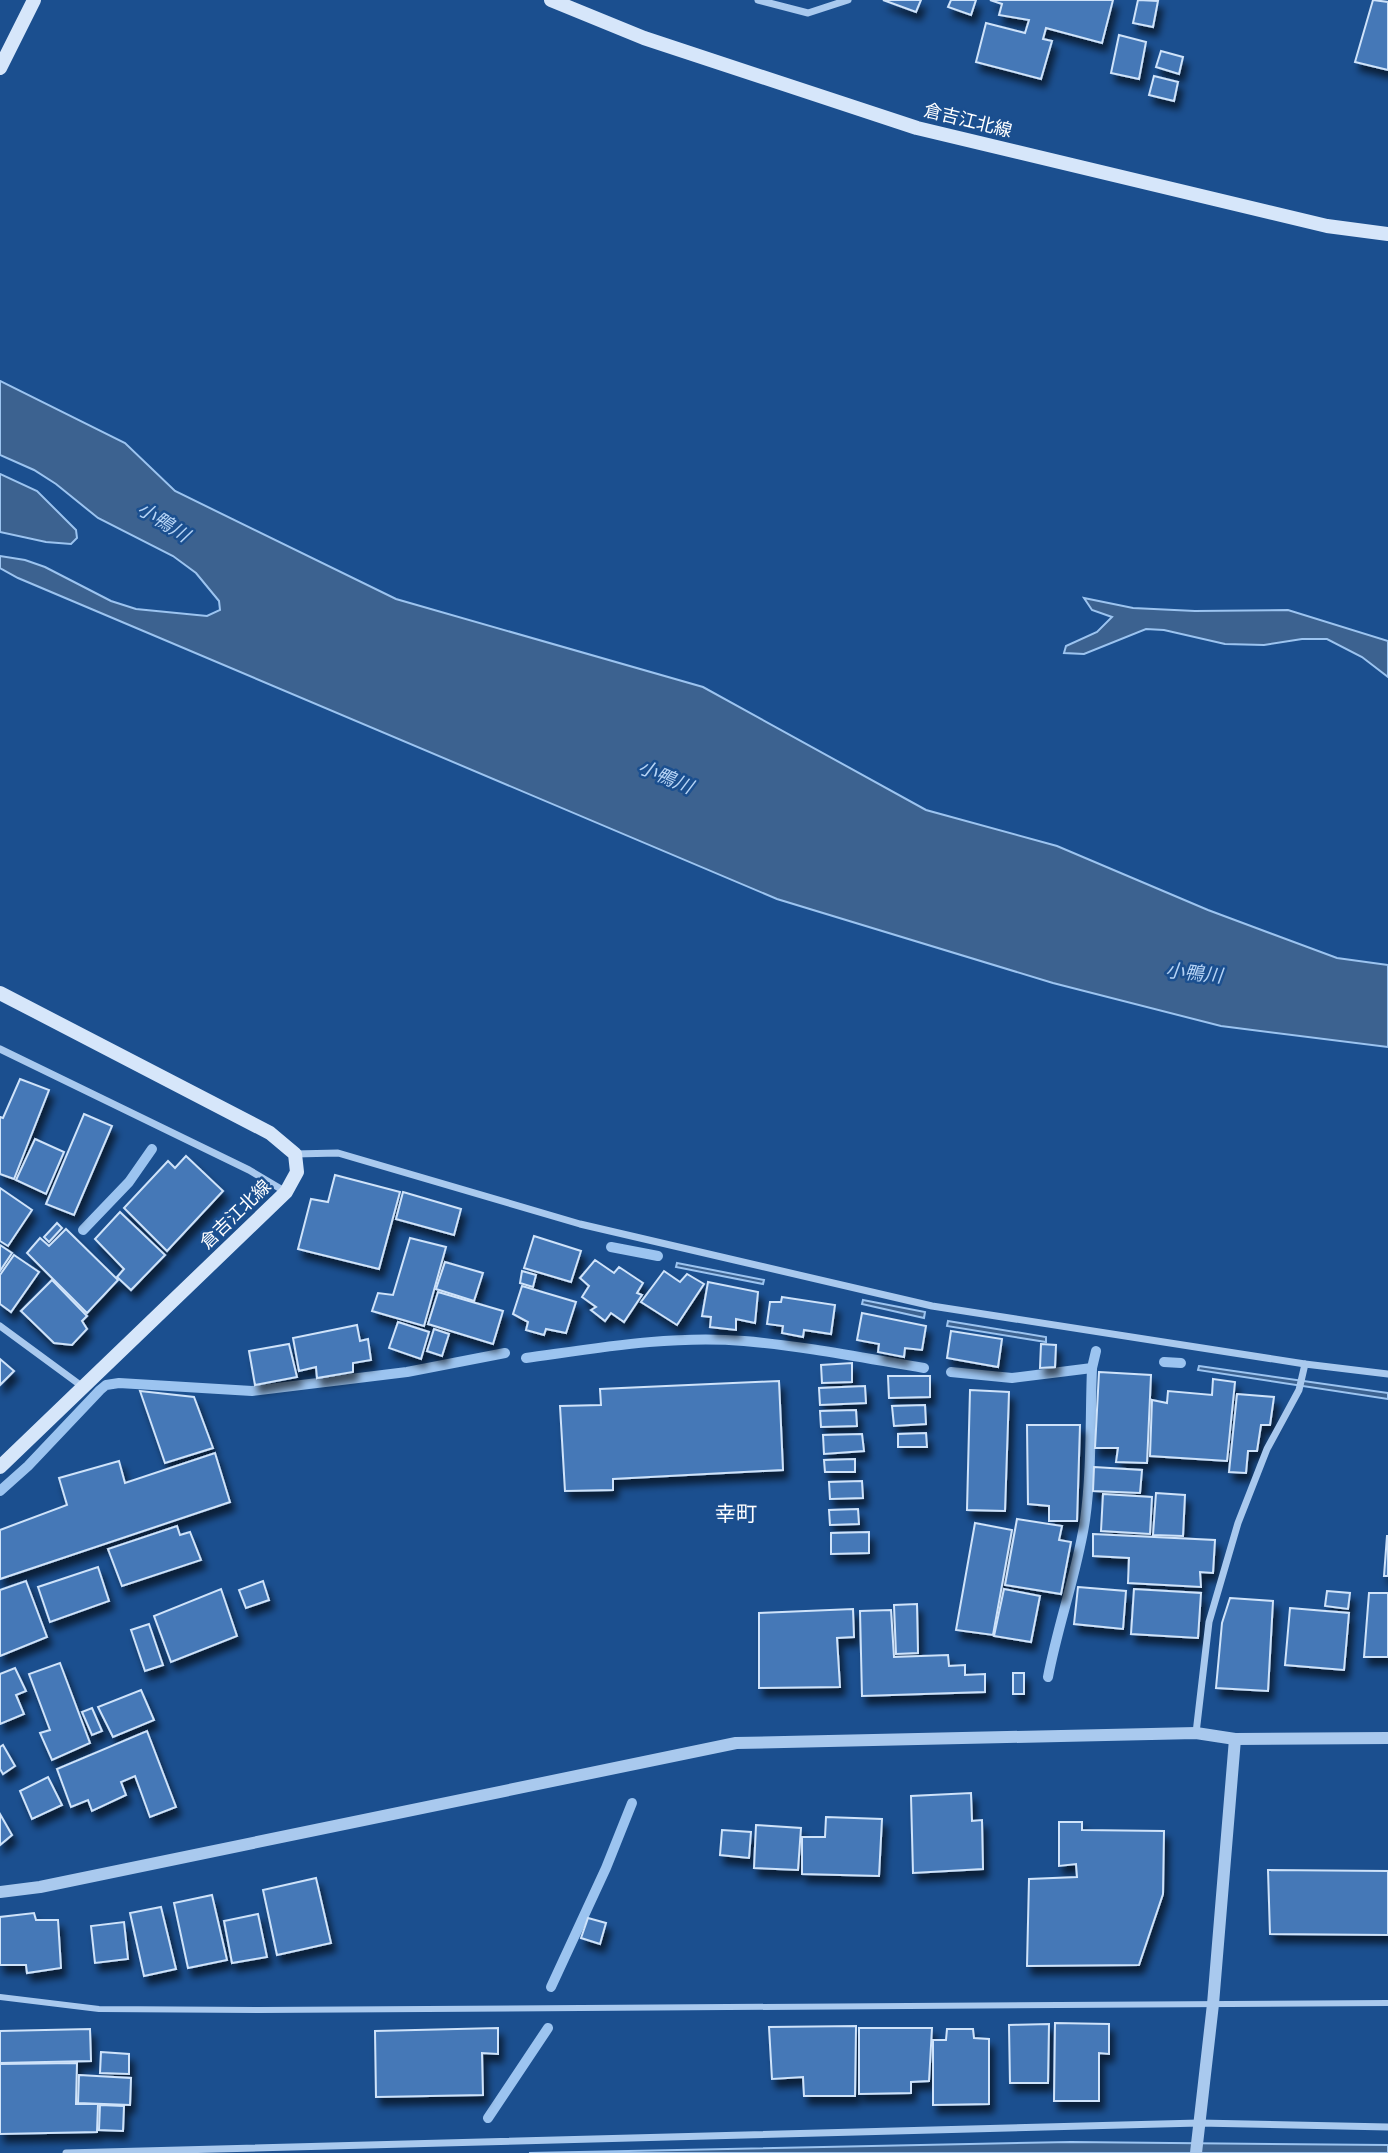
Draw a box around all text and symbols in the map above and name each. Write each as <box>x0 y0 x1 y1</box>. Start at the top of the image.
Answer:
street label: 倉吉江北線 <box>921 96 1015 144</box>
water label: 小鴨川 <box>132 494 198 549</box>
water label: 小鴨川 <box>634 752 700 801</box>
water label: 小鴨川 <box>1164 955 1226 990</box>
street label: 倉吉江北線 <box>193 1173 277 1255</box>
district label: 幸町 <box>715 1497 757 1529</box>

